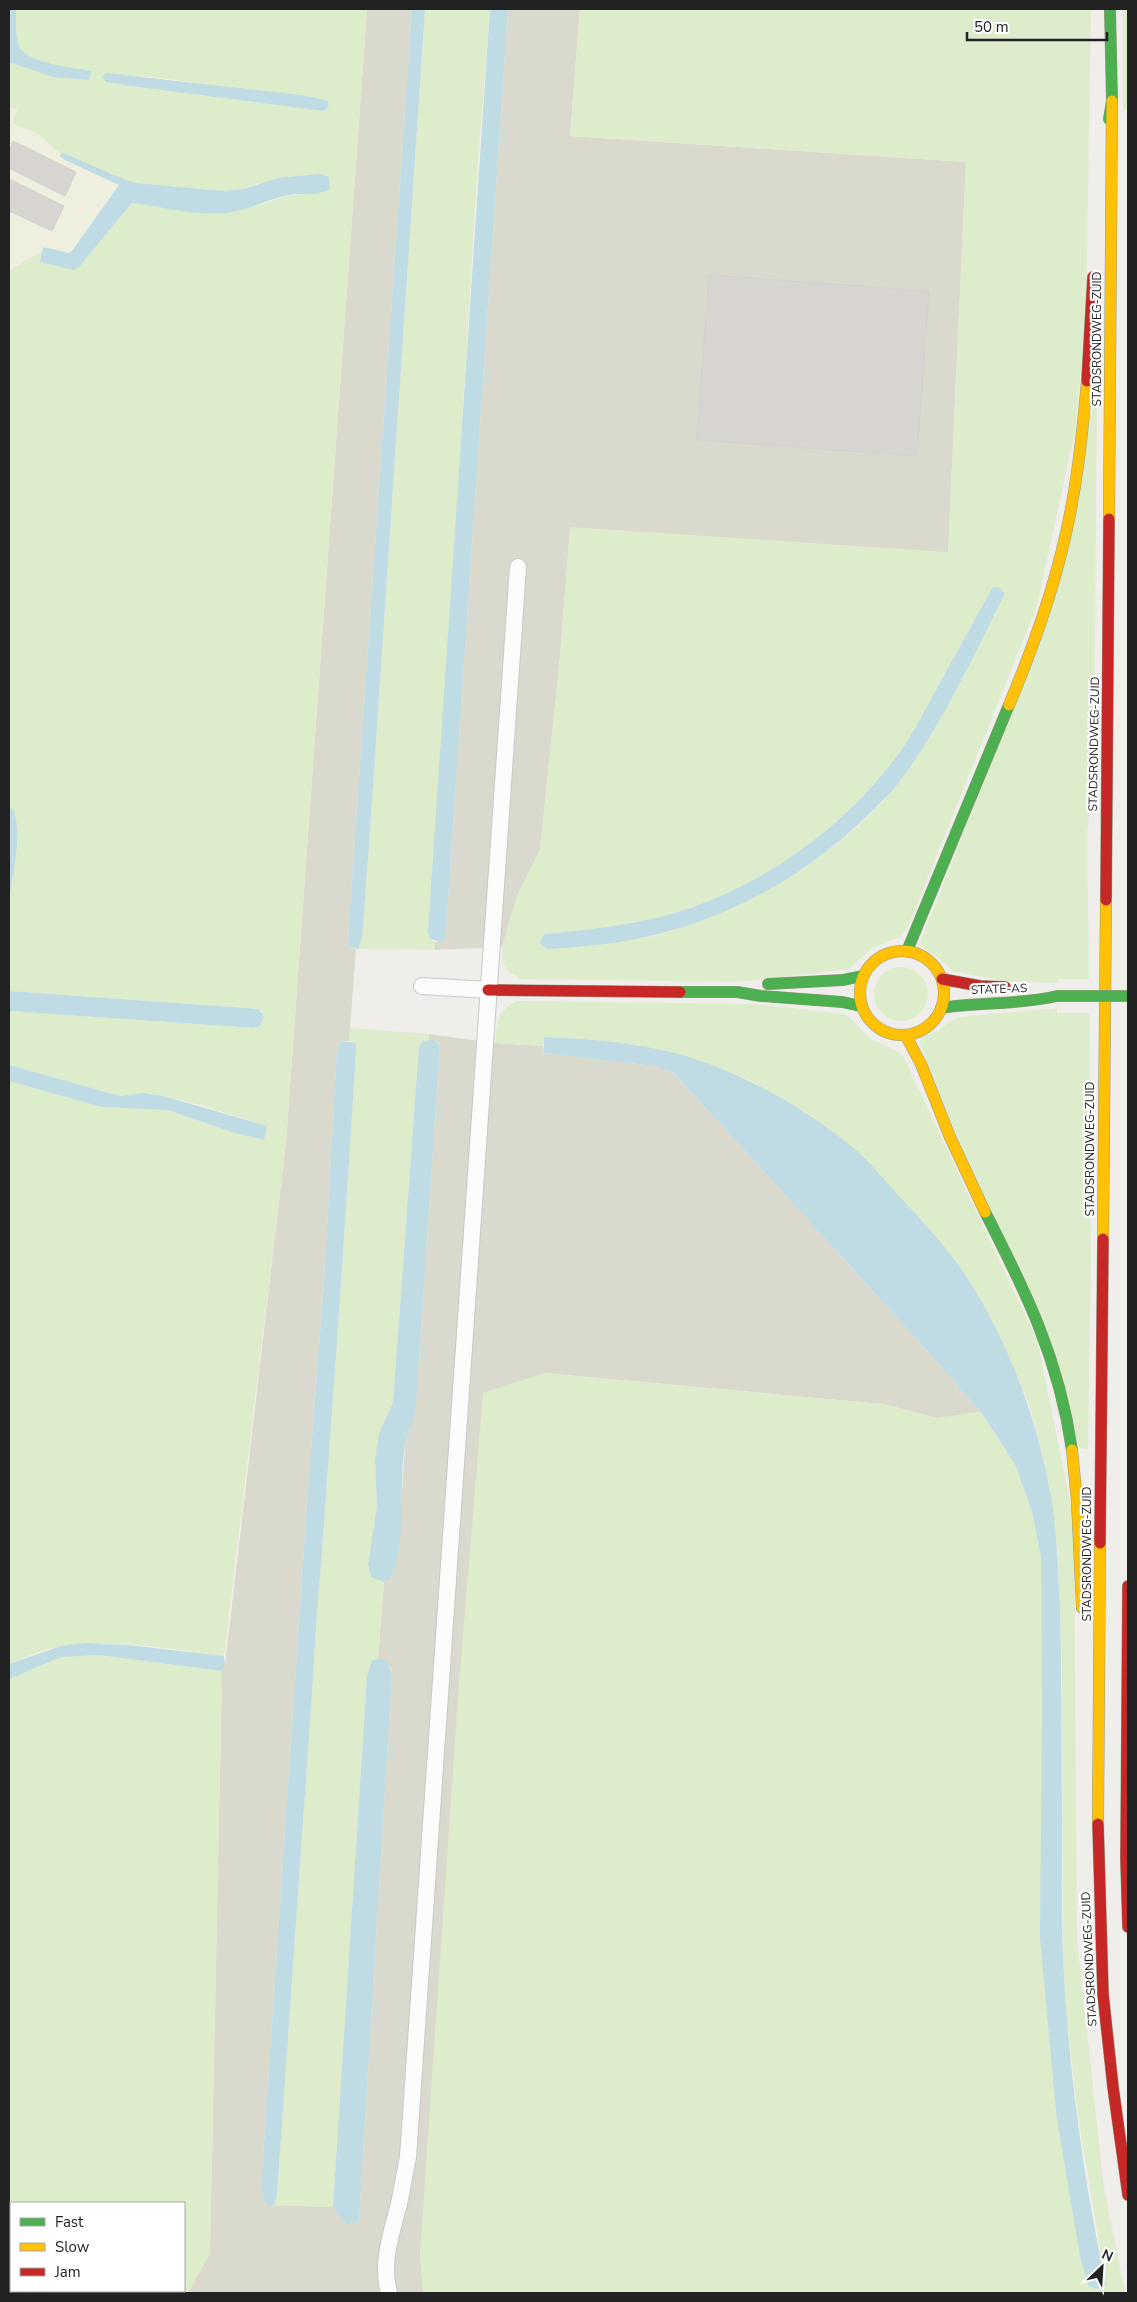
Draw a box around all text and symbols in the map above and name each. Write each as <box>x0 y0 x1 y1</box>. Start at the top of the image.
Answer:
scale bar <box>967 10 1107 42</box>
text: 50 m <box>974 17 1009 37</box>
street label: STADSRONDWEG-ZUID <box>1089 271 1105 407</box>
street label: STADSRONDWEG-ZUID <box>1085 676 1103 812</box>
street label: STATE-AS <box>971 980 1027 998</box>
street label: STADSRONDWEG-ZUID <box>1082 1081 1098 1217</box>
street label: STADSRONDWEG-ZUID <box>1079 1486 1095 1622</box>
street label: STADSRONDWEG-ZUID <box>1077 1891 1101 2027</box>
legend <box>10 2202 185 2292</box>
text: Fast <box>55 2212 84 2232</box>
text: Slow <box>55 2237 90 2257</box>
north arrow <box>1077 2242 1127 2292</box>
text: N <box>1099 2245 1116 2266</box>
text: Jam <box>54 2262 81 2282</box>

